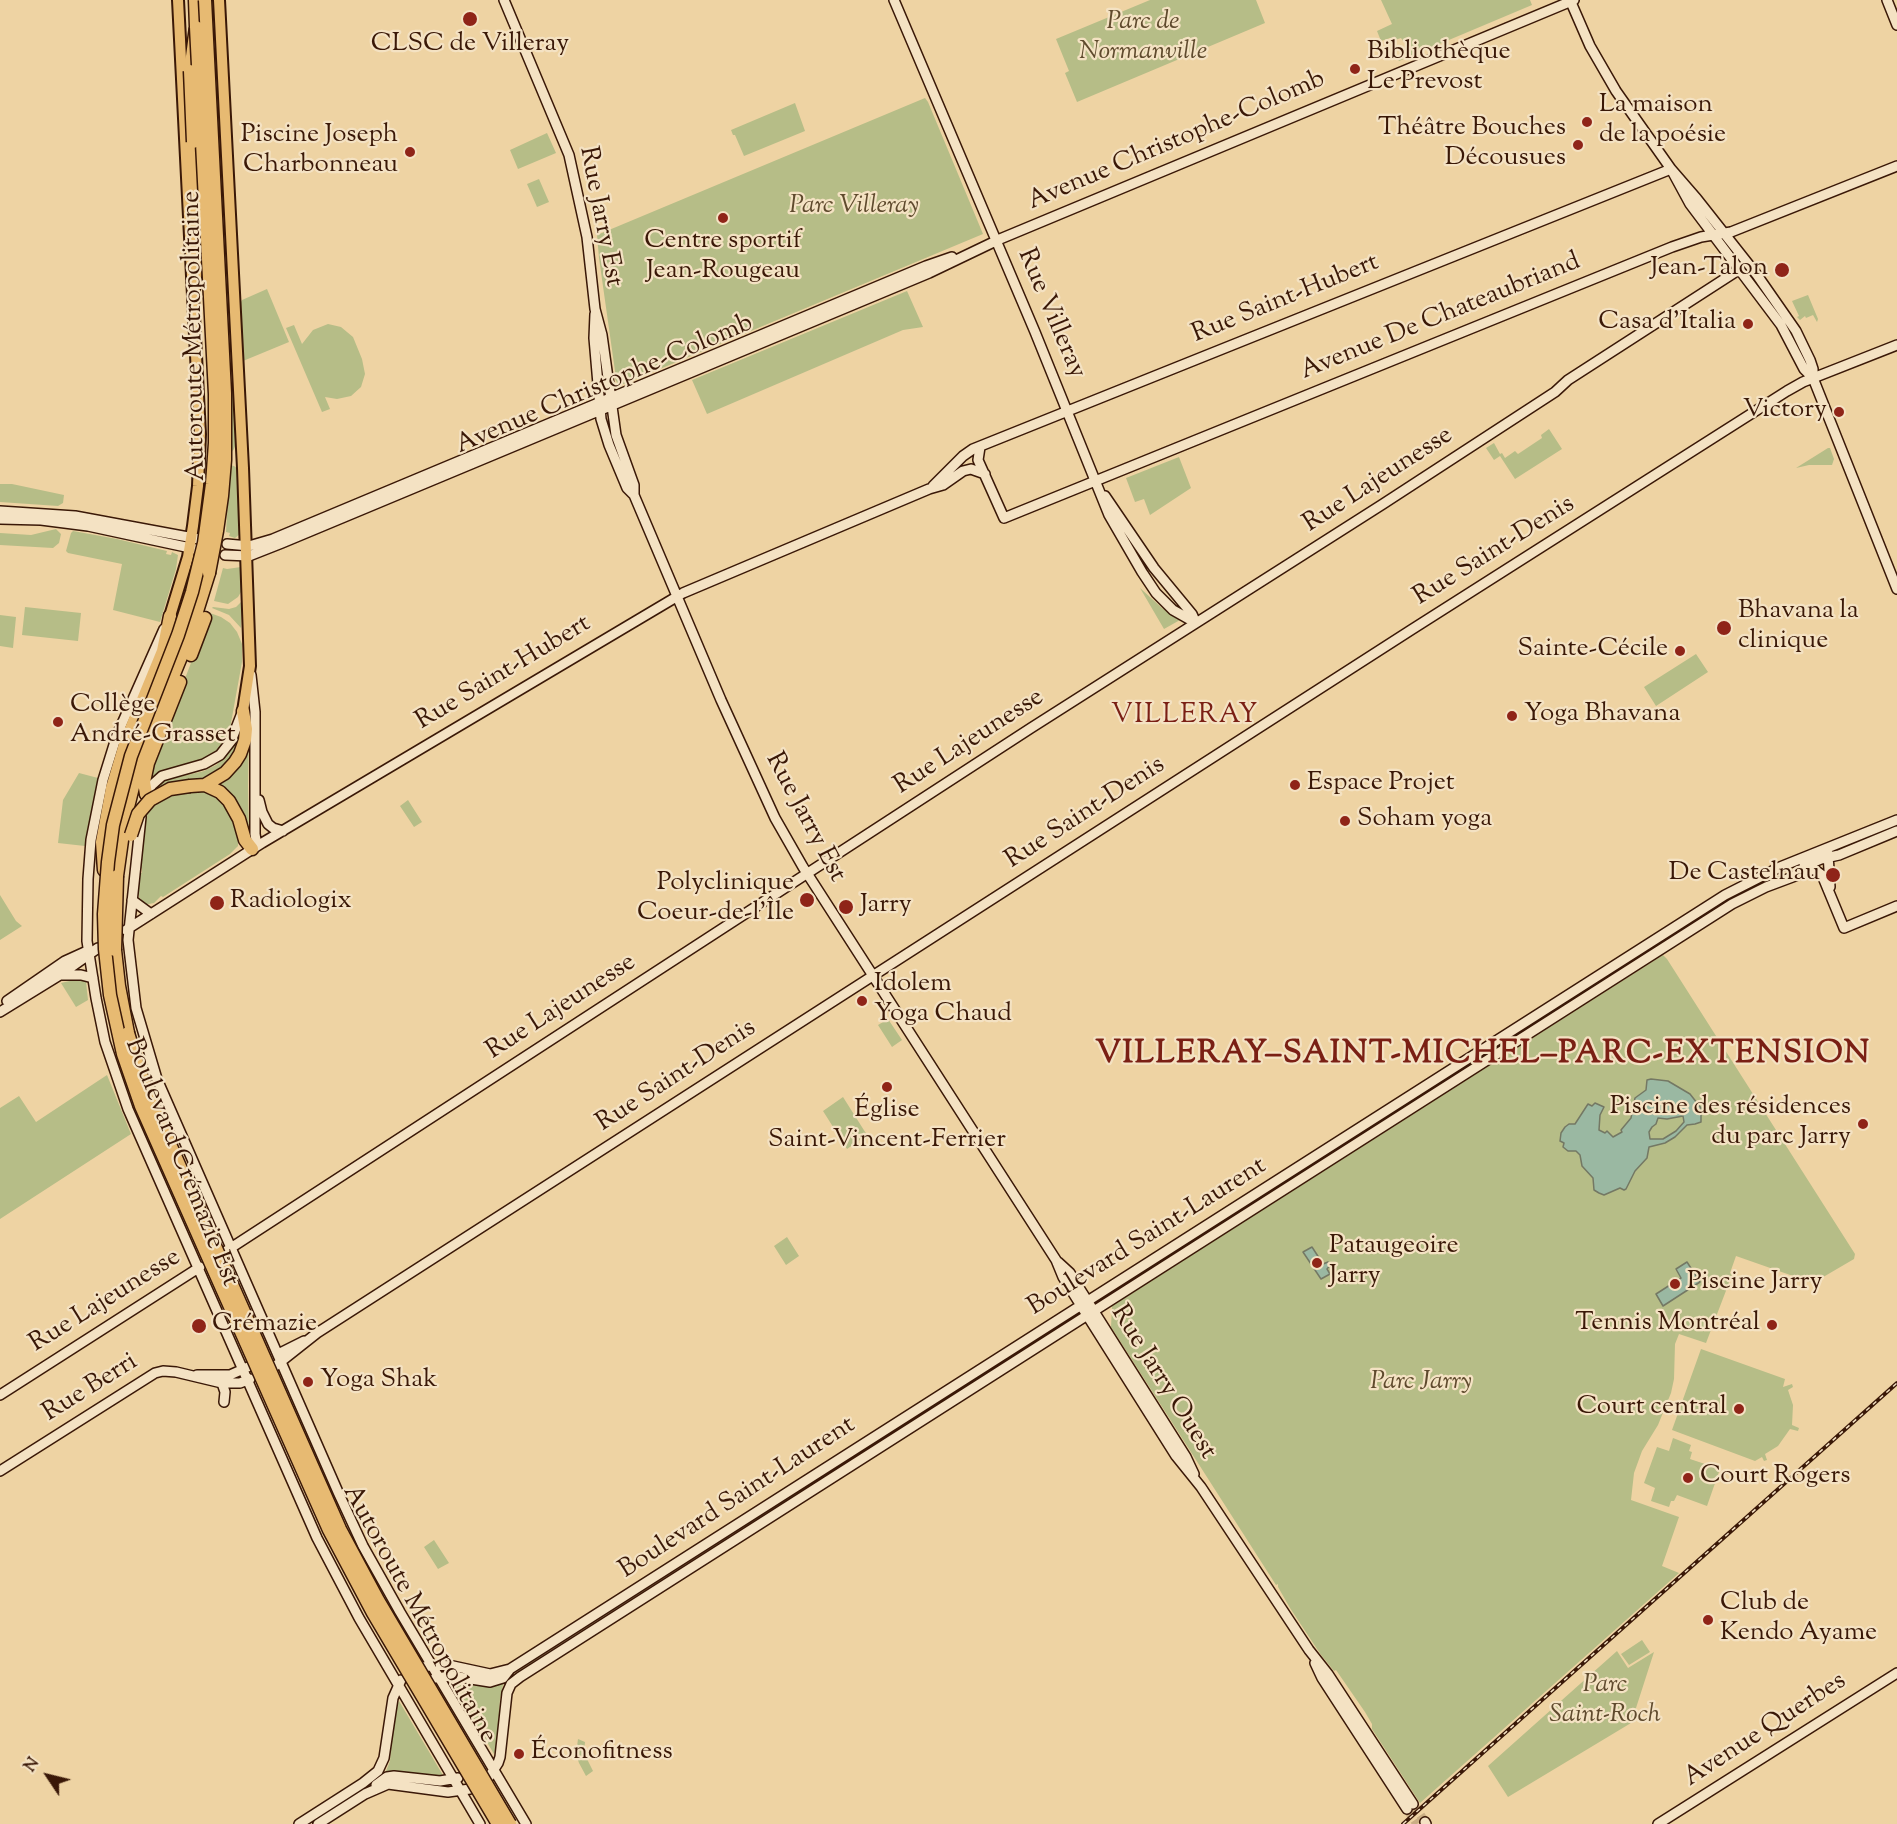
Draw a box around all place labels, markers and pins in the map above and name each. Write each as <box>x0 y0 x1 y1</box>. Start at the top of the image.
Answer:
marker: CLSC de Villeray <box>461 10 479 28</box>
place label: CLSC de Villeray <box>371 30 569 62</box>
place label: Bibliothèque Le Prevost <box>1367 38 1511 100</box>
marker: Bibliothèque Le Prevost <box>1348 62 1362 76</box>
place label: La maison de la poésie <box>1599 91 1726 152</box>
place label: Théâtre Bouches Décousues <box>1378 114 1566 176</box>
marker: La maison de la poésie <box>1580 115 1594 129</box>
place label: Piscine Joseph Charbonneau <box>241 121 398 182</box>
marker: Théâtre Bouches Décousues <box>1571 138 1585 152</box>
marker: Piscine Joseph Charbonneau <box>403 145 417 159</box>
marker: Centre sportif Jean-Rougeau <box>716 211 730 225</box>
place label: Centre sportif Jean-Rougeau <box>644 227 802 288</box>
place label: Jean-Talon <box>1650 254 1768 286</box>
marker: Jean-Talon <box>1773 261 1791 279</box>
place label: Casa d'Italia <box>1598 308 1736 340</box>
marker: Casa d'Italia <box>1741 317 1755 331</box>
place label: Victory <box>1743 396 1827 428</box>
marker: Victory <box>1832 405 1846 419</box>
place label: Bhavana la clinique <box>1738 597 1859 658</box>
marker: Bhavana la clinique <box>1715 619 1733 637</box>
place label: Sainte-Cécile <box>1518 635 1668 667</box>
marker: Sainte-Cécile <box>1673 644 1687 658</box>
place label: Collège André-Grasset <box>70 691 236 752</box>
place label: Yoga Bhavana <box>1524 700 1680 732</box>
marker: Yoga Bhavana <box>1505 709 1519 723</box>
marker: Collège André-Grasset <box>51 715 65 729</box>
place label: Espace Projet <box>1307 769 1455 801</box>
marker: Espace Projet <box>1288 778 1302 792</box>
place label: Soham yoga <box>1357 805 1492 837</box>
marker: Soham yoga <box>1338 814 1352 828</box>
place label: De Castelnau <box>1669 859 1820 891</box>
marker: De Castelnau <box>1824 866 1842 884</box>
place label: Polyclinique Coeur-de-l'Île <box>637 869 794 930</box>
place label: Radiologix <box>230 887 352 919</box>
marker: Polyclinique Coeur-de-l'Île <box>798 891 816 909</box>
place label: Jarry <box>860 891 912 923</box>
marker: Radiologix <box>208 894 226 912</box>
marker: Jarry <box>837 898 855 916</box>
place label: Idolem Yoga Chaud <box>874 970 1012 1032</box>
marker: Idolem Yoga Chaud <box>855 994 869 1008</box>
marker: Église Saint-Vincent-Ferrier <box>880 1080 894 1094</box>
place label: Piscine des résidences du parc Jarry <box>1610 1093 1851 1154</box>
place label: Église Saint-Vincent-Ferrier <box>768 1096 1006 1158</box>
marker: Piscine des résidences du parc Jarry <box>1856 1117 1870 1131</box>
place label: Pataugeoire Jarry <box>1329 1232 1459 1294</box>
marker: Pataugeoire Jarry <box>1310 1256 1324 1270</box>
place label: Piscine Jarry <box>1687 1268 1822 1300</box>
marker: Piscine Jarry <box>1668 1277 1682 1291</box>
place label: Tennis Montréal <box>1575 1309 1760 1341</box>
place label: Crémazie <box>212 1310 317 1342</box>
marker: Crémazie <box>190 1317 208 1335</box>
marker: Tennis Montréal <box>1765 1318 1779 1332</box>
place label: Yoga Shak <box>320 1366 437 1398</box>
marker: Yoga Shak <box>301 1375 315 1389</box>
place label: Court central <box>1577 1393 1727 1425</box>
marker: Court central <box>1732 1402 1746 1416</box>
place label: Court Rogers <box>1700 1462 1850 1494</box>
marker: Court Rogers <box>1681 1471 1695 1485</box>
place label: Club de Kendo Ayame <box>1720 1589 1877 1650</box>
marker: Club de Kendo Ayame <box>1701 1613 1715 1627</box>
place label: Éconofitness <box>531 1738 673 1770</box>
marker: Éconofitness <box>512 1747 526 1761</box>

